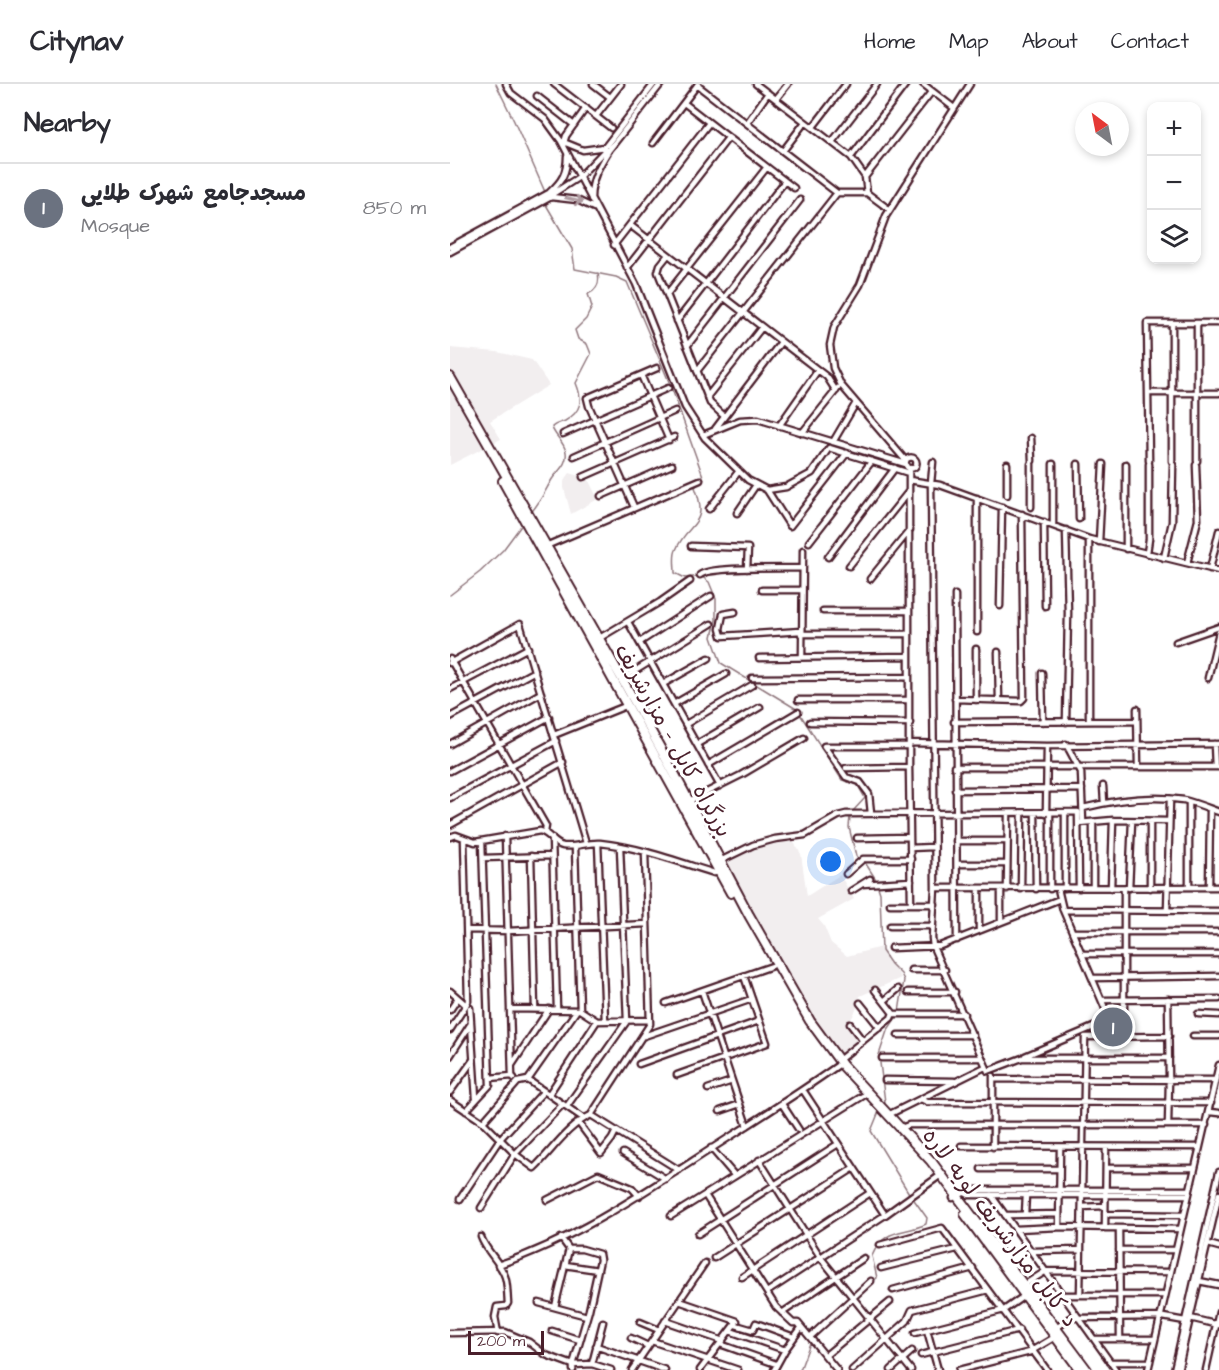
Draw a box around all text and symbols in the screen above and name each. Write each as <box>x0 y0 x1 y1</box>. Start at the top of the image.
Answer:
text: Citynav <box>30 22 124 61</box>
text: Home <box>864 27 916 56</box>
text: Map <box>949 27 989 56</box>
text: About <box>1022 27 1078 56</box>
text: Contact <box>1111 27 1189 56</box>
north arrow <box>1075 102 1129 156</box>
map controls <box>1147 102 1201 264</box>
button: + <box>1147 102 1201 156</box>
text: Nearby <box>24 105 111 141</box>
button: − <box>1147 156 1201 210</box>
text: مسجدجامع شهرک طلایی <box>81 178 306 209</box>
text: 1 <box>42 194 45 222</box>
text: 850 m <box>363 194 426 222</box>
one-way arrow <box>564 194 583 206</box>
button: layers <box>1147 210 1201 264</box>
text: Mosque <box>81 212 150 240</box>
street label: بزرگراه کابل - مزارشریف <box>606 638 739 843</box>
your location <box>816 847 845 876</box>
pin: 1 <box>1094 1004 1132 1050</box>
street label: د کابل مزارشریف لویه لاره <box>915 1122 1085 1334</box>
scale bar <box>468 1328 544 1356</box>
text: 200 m <box>477 1330 525 1352</box>

